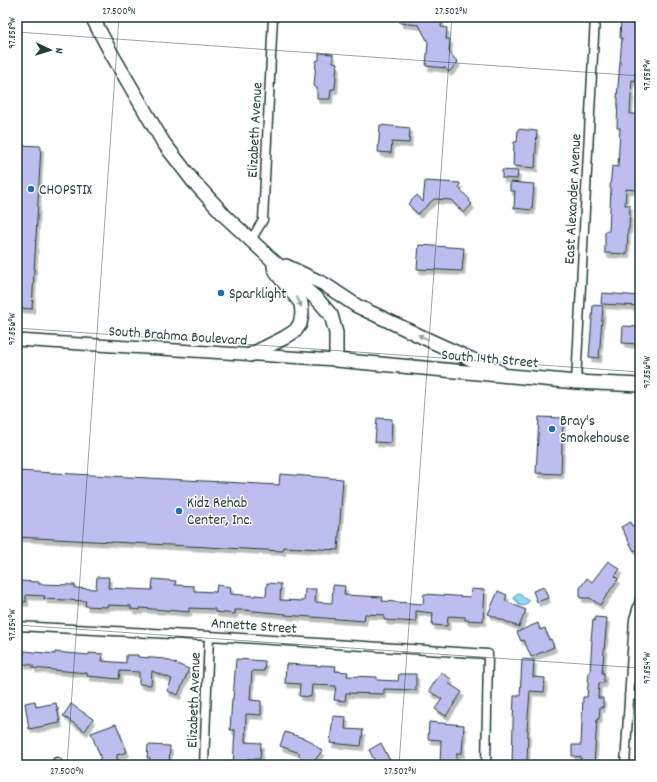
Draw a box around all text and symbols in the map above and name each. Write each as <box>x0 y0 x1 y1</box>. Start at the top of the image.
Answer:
text: 27.500°N <box>102 5 136 19</box>
text: 27.502°N <box>435 5 467 19</box>
text: 97.858°W <box>6 17 20 49</box>
north arrow <box>30 30 70 70</box>
text: N <box>50 47 66 54</box>
text: 97.858°W <box>641 59 655 91</box>
street label: Elizabeth Avenue <box>243 81 270 179</box>
street label: East Alexander Avenue <box>560 133 588 265</box>
place label: CHOPSTIX <box>39 180 92 202</box>
marker: CHOPSTIX <box>26 184 36 194</box>
place label: Sparklight <box>229 284 287 306</box>
marker: Sparklight <box>216 288 226 298</box>
one-way arrow <box>296 296 302 308</box>
text: 97.856°W <box>6 312 20 345</box>
street label: South Brahma Boulevard <box>108 321 248 353</box>
one-way arrow <box>417 334 428 340</box>
street label: South 14th Street <box>440 345 540 375</box>
text: 97.856°W <box>641 355 655 388</box>
place label: Bray's Smokehouse <box>560 411 630 450</box>
marker: Bray's Smokehouse <box>547 424 557 434</box>
place label: Kidz Rehab Center, Inc. <box>187 493 252 532</box>
marker: Kidz Rehab Center, Inc. <box>174 506 184 516</box>
text: 97.854°W <box>6 609 20 641</box>
street label: Annette Street <box>210 613 298 641</box>
street label: Elizabeth Avenue <box>182 651 208 748</box>
text: 97.854°W <box>641 652 655 684</box>
text: 27.500°N <box>50 765 84 779</box>
text: 27.502°N <box>384 765 416 779</box>

